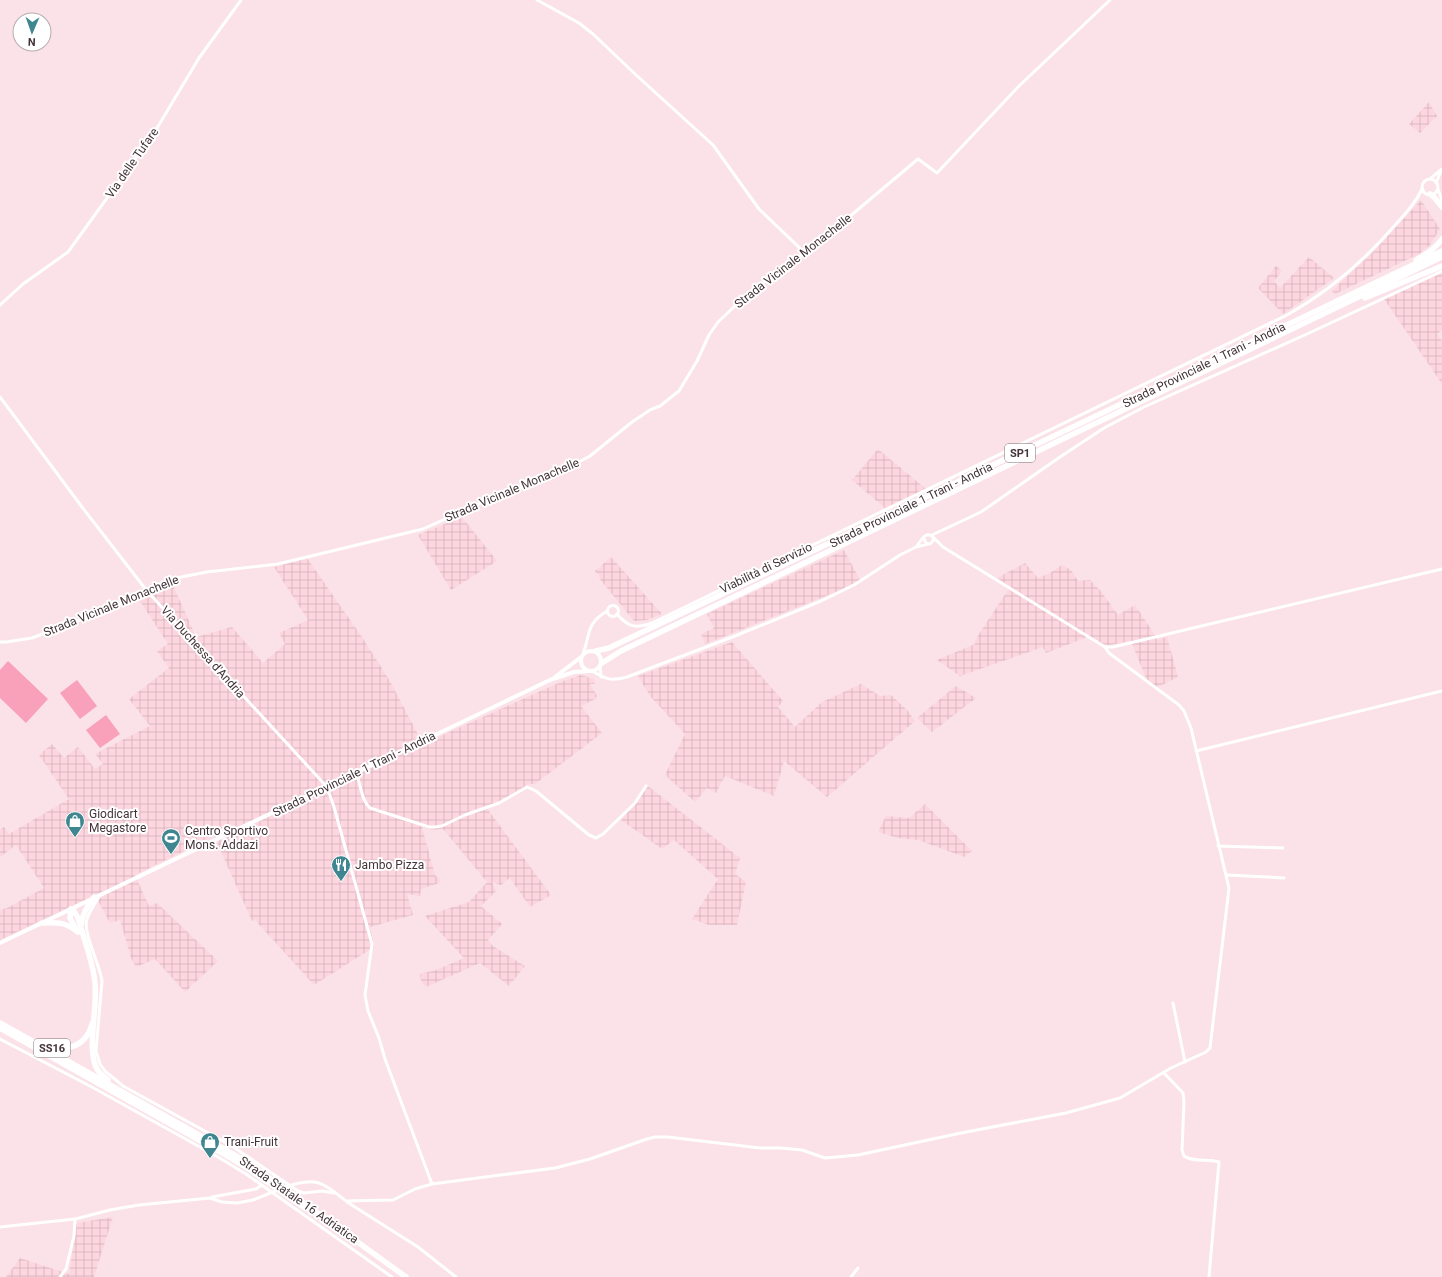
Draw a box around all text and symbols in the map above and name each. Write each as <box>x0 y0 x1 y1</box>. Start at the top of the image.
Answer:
north arrow <box>12 12 52 52</box>
text: N <box>27 35 36 48</box>
street label: Via delle Tufare <box>103 125 161 201</box>
street label: Strada Vicinale Monachelle <box>732 211 854 311</box>
street label: Strada Provinciale 1 Trani - Andria <box>1120 319 1288 411</box>
road number: SP1 <box>1005 444 1035 462</box>
street label: Strada Vicinale Monachelle <box>443 455 581 525</box>
street label: Strada Provinciale 1 Trani - Andria <box>827 459 995 551</box>
street label: Viabilità di Servizio <box>718 540 814 596</box>
street label: Strada Vicinale Monachelle <box>41 572 181 640</box>
street label: Via Duchessa d'Andria <box>158 603 248 701</box>
street label: Strada Provinciale 1 Trani - Andria <box>270 728 438 820</box>
place label: Giodicart Megastore <box>89 807 146 835</box>
shop icon: Giodicart Megastore <box>64 810 86 838</box>
place label: Centro Sportivo Mons. Addazi <box>185 824 268 852</box>
sports icon: Centro Sportivo Mons. Addazi <box>160 827 182 855</box>
restaurant icon: Jambo Pizza <box>330 854 352 882</box>
place label: Jambo Pizza <box>355 858 424 872</box>
road number: SS16 <box>34 1039 70 1057</box>
shop icon: Trani-Fruit <box>199 1131 221 1159</box>
place label: Trani-Fruit <box>224 1135 278 1149</box>
street label: Strada Statale 16 Adriatica <box>237 1153 361 1247</box>

